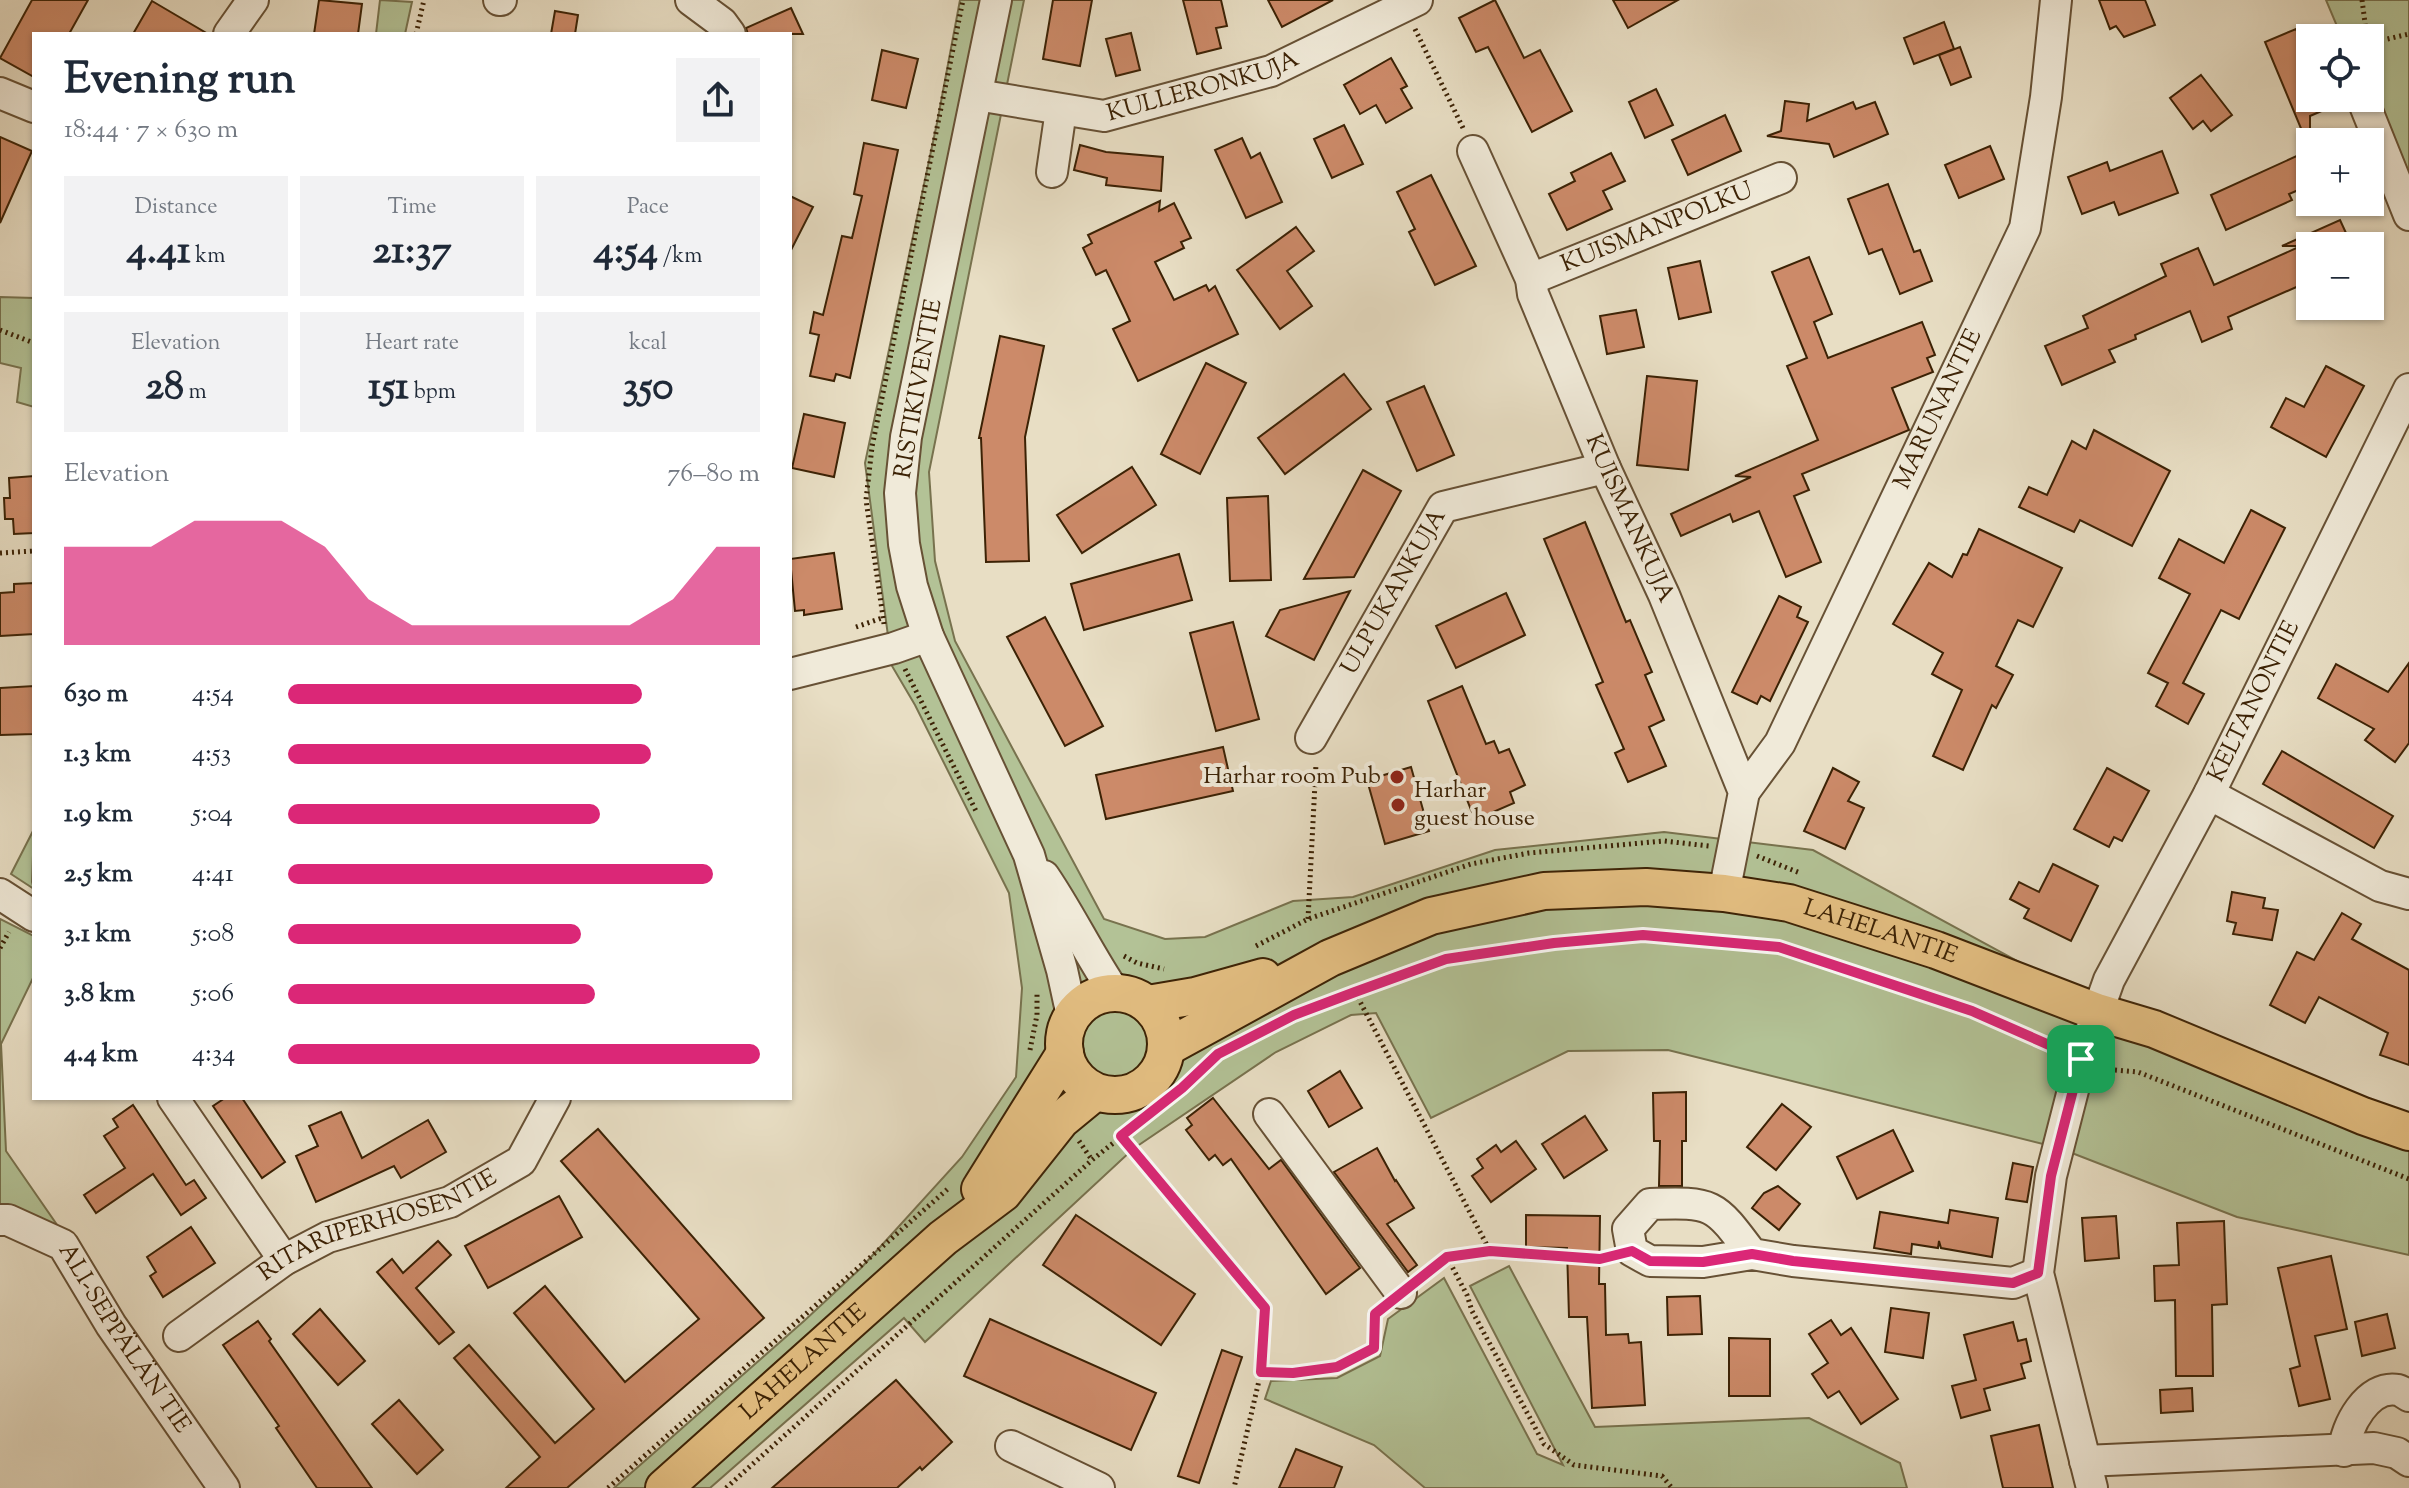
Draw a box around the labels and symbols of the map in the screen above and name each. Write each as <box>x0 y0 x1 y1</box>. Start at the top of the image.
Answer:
street label: KULLERONKUJA <box>1103 43 1306 131</box>
street label: KUISMANPOLKU <box>1556 174 1758 282</box>
street label: RISTIKIVENTIE <box>886 296 952 481</box>
street label: MARUNANTIE <box>1886 323 1991 495</box>
street label: KUISMANKUJA <box>1576 429 1683 609</box>
street label: ULPUKANKUJA <box>1333 502 1456 681</box>
street label: KELTANONTIE <box>2200 615 2309 788</box>
place label: Harhar room Pub <box>1203 760 1381 794</box>
marker: Harhar room Pub <box>1388 768 1406 786</box>
place label: Harhar guest house <box>1414 774 1535 836</box>
marker: Harhar guest house <box>1389 796 1407 814</box>
street label: LAHELANTIE <box>1799 892 1962 974</box>
pin <box>2047 1025 2115 1093</box>
street label: RITARIPERHOSENTIE <box>251 1161 504 1290</box>
street label: ALI-SEPPÄLÄN TIE <box>49 1237 199 1441</box>
street label: LAHELANTIE <box>733 1296 875 1429</box>

